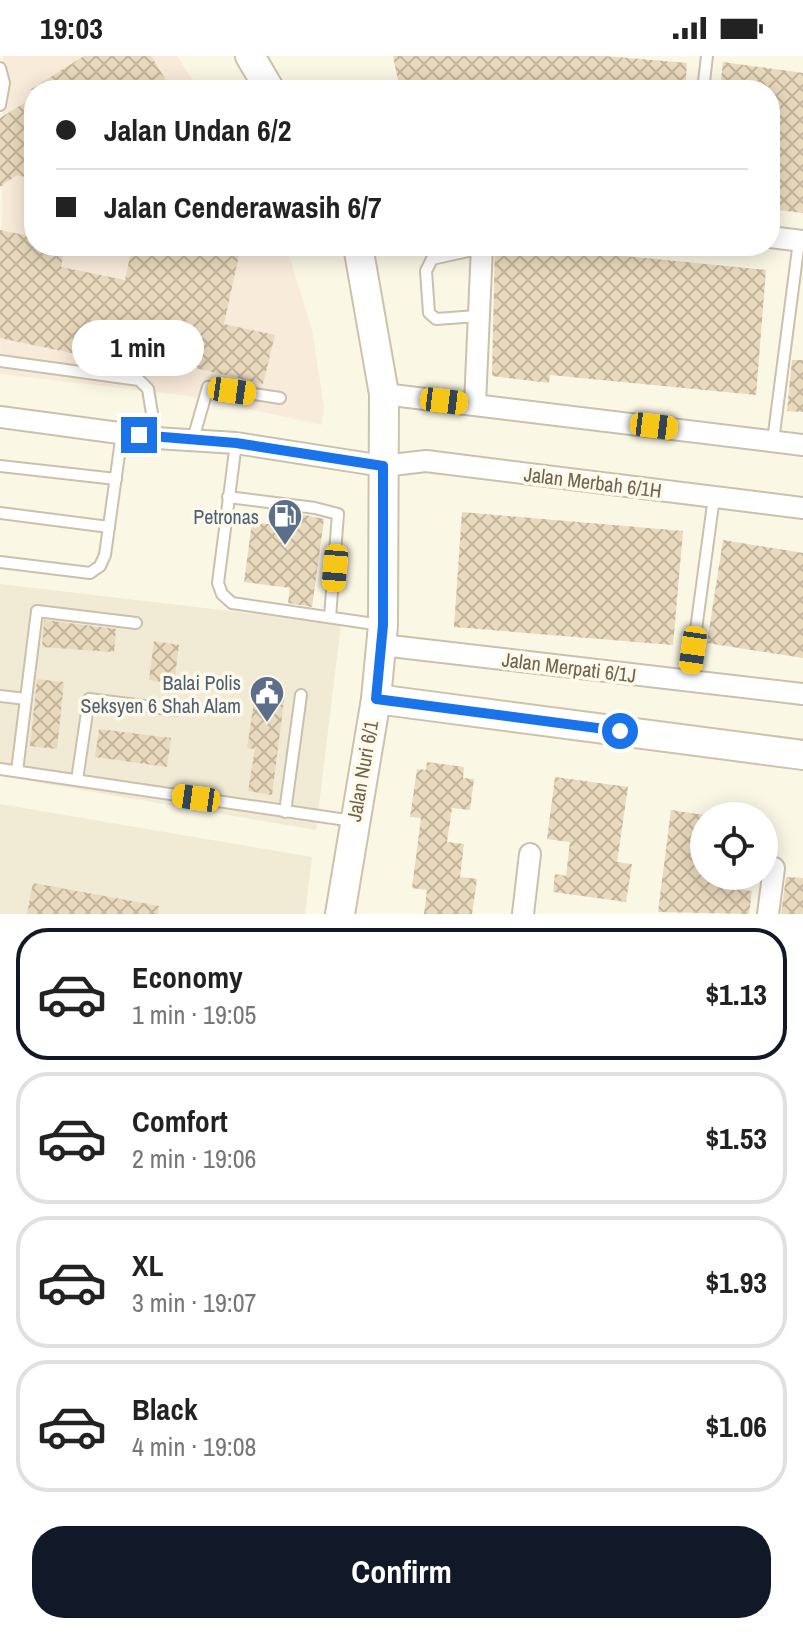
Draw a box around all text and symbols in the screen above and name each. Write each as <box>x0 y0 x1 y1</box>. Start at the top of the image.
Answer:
text: 19:03 <box>40 8 103 48</box>
text: Jalan Undan 6/2 <box>104 110 291 150</box>
text: Jalan Cenderawasih 6/7 <box>104 187 382 227</box>
callout: 1 min <box>73 319 205 375</box>
text: 1 min <box>110 330 166 365</box>
car <box>207 376 257 406</box>
car <box>419 386 469 416</box>
car <box>629 411 679 441</box>
route end <box>121 417 157 453</box>
street label: Jalan Merbah 6/1H <box>523 460 663 504</box>
fuel station icon: Petronas <box>266 497 304 547</box>
place label: Petronas <box>193 503 259 530</box>
car <box>321 543 349 593</box>
car <box>678 625 708 675</box>
street label: Jalan Merpati 6/1J <box>500 645 638 689</box>
place label: Balai Polis Seksyen 6 Shah Alam <box>81 669 241 719</box>
public building icon: Balai Polis Seksyen 6 Shah Alam <box>248 674 286 724</box>
route start <box>602 713 638 749</box>
street label: Jalan Nuri 6/1 <box>340 718 384 824</box>
car <box>171 783 221 813</box>
map controls <box>690 802 778 890</box>
button: locate <box>690 802 778 890</box>
text: Economy <box>132 957 243 997</box>
icon: car <box>36 958 108 1030</box>
text: $1.13 <box>705 974 767 1014</box>
text: 1 min · 19:05 <box>132 997 256 1032</box>
text: Comfort <box>132 1101 228 1141</box>
icon: car <box>36 1102 108 1174</box>
text: $1.53 <box>705 1118 767 1158</box>
text: 2 min · 19:06 <box>132 1141 256 1176</box>
text: XL <box>132 1245 163 1285</box>
icon: car <box>36 1246 108 1318</box>
text: $1.93 <box>705 1262 767 1302</box>
text: 3 min · 19:07 <box>132 1285 256 1320</box>
text: Black <box>132 1389 198 1429</box>
icon: car <box>36 1390 108 1462</box>
text: $1.06 <box>705 1406 767 1446</box>
text: 4 min · 19:08 <box>132 1429 256 1464</box>
button: Confirm <box>32 1526 771 1618</box>

